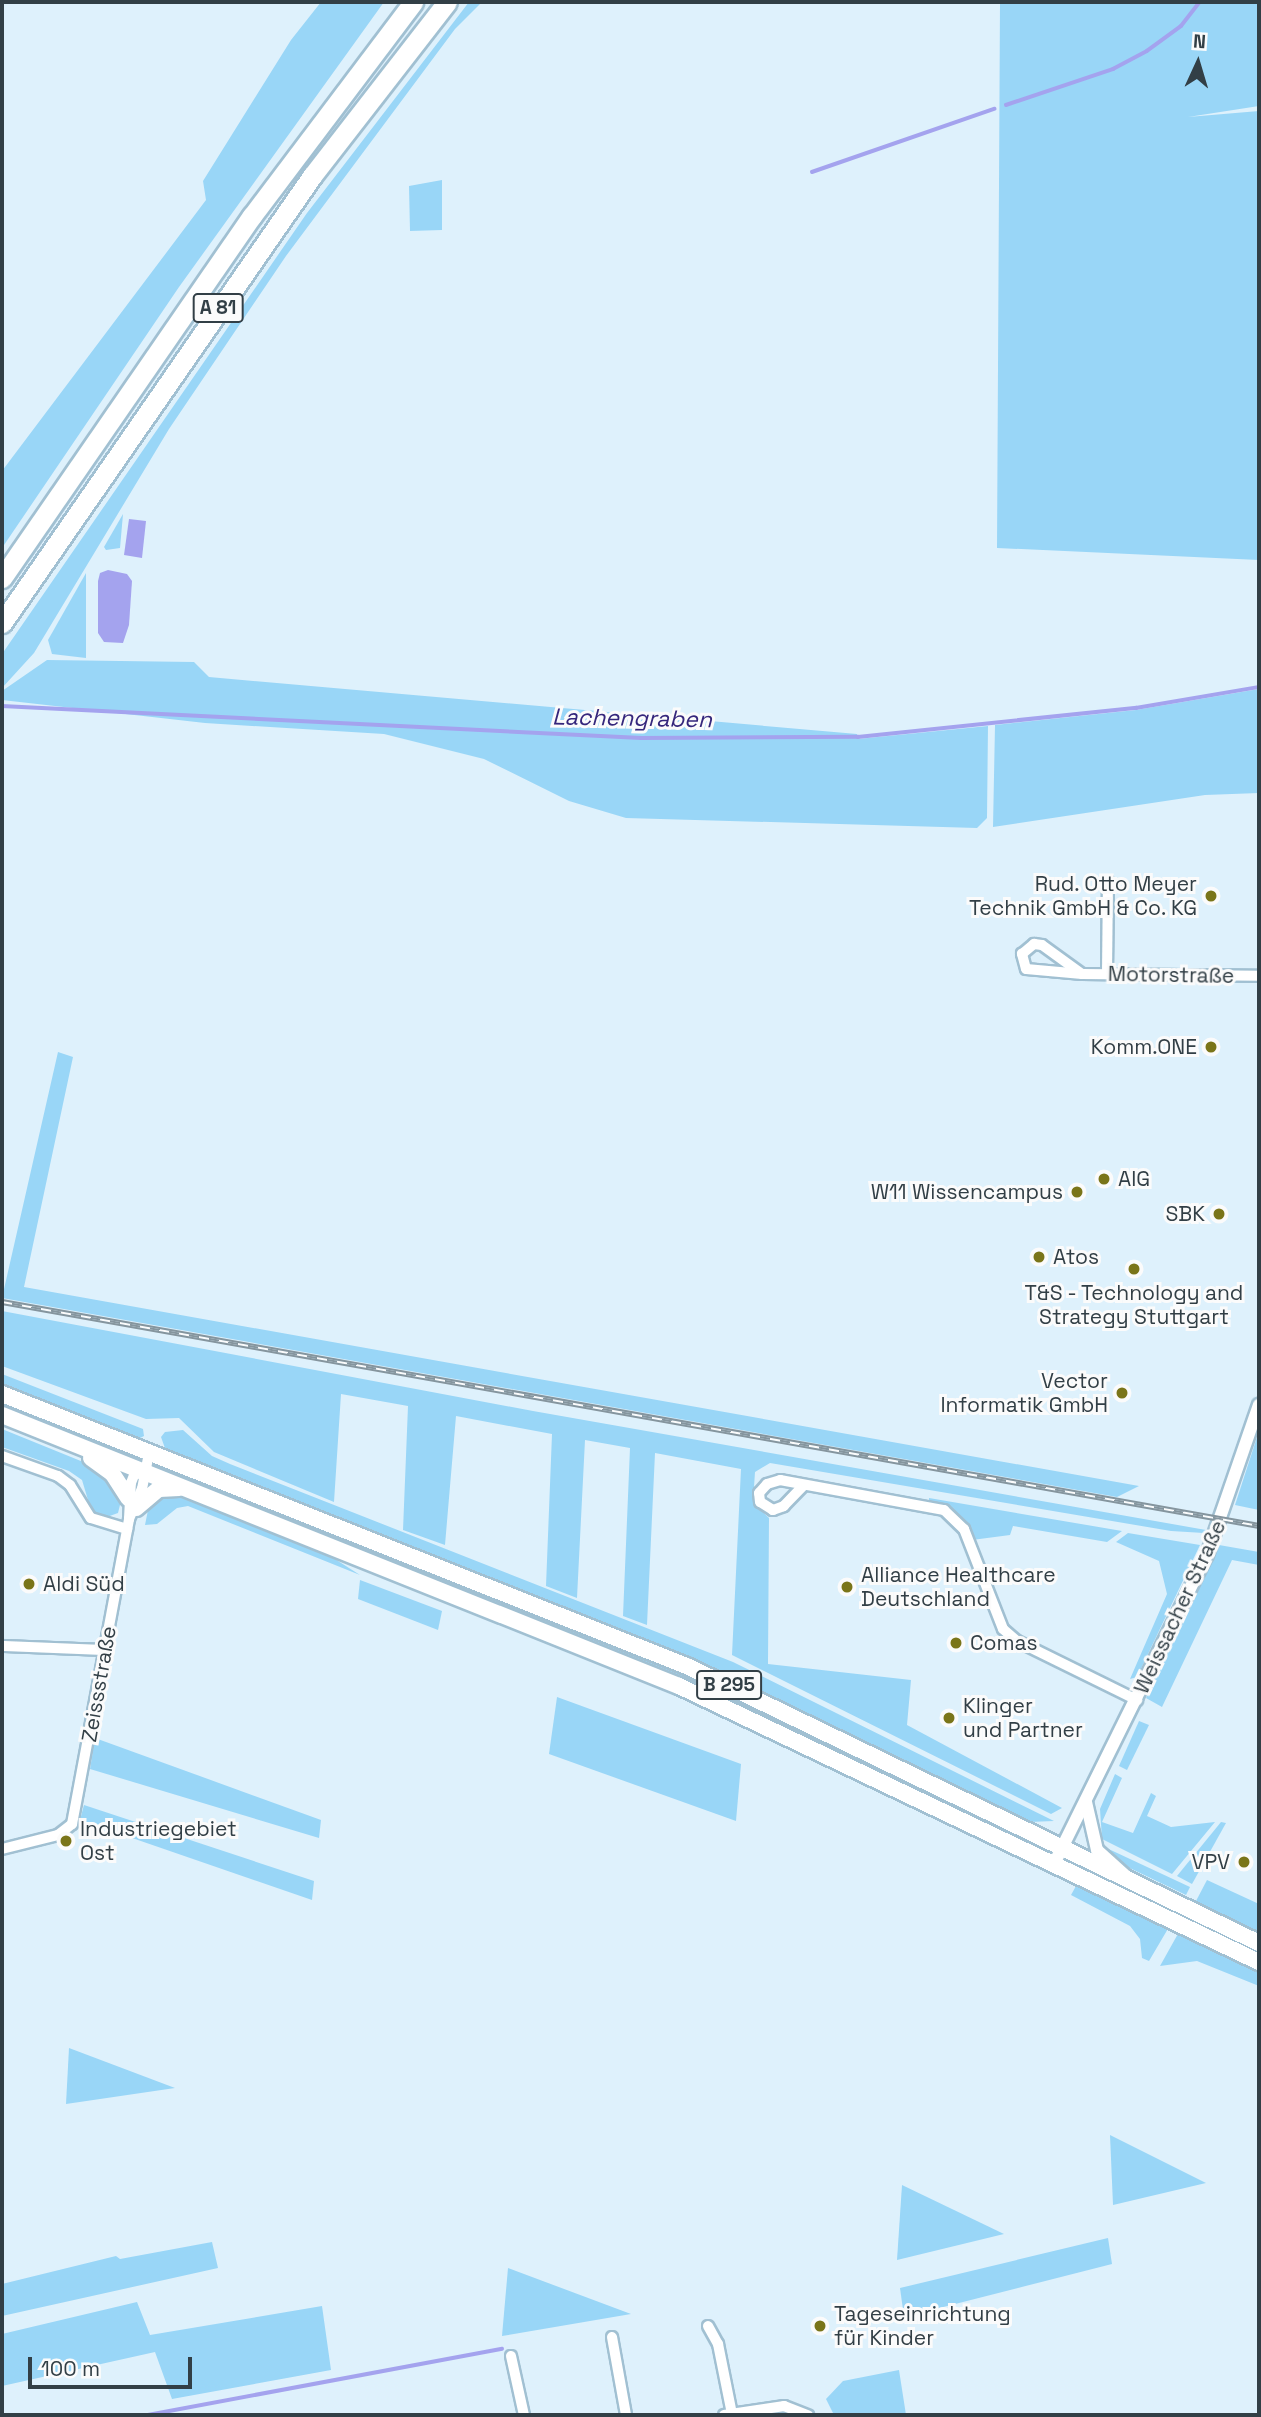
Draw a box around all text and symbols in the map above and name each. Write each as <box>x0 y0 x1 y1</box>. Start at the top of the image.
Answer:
north arrow <box>1163 28 1233 98</box>
text: N <box>1192 29 1207 54</box>
road number: A 81 <box>192 292 244 324</box>
water label: Lachengraben <box>552 703 712 733</box>
place label: Rud. Otto Meyer Technik GmbH & Co. KG <box>968 871 1197 921</box>
marker: Rud. Otto Meyer Technik GmbH & Co. KG <box>1203 888 1219 904</box>
street label: Motorstraße <box>1108 961 1234 989</box>
place label: Komm.ONE <box>1091 1034 1197 1060</box>
marker: Komm.ONE <box>1203 1039 1219 1055</box>
place label: AIG <box>1118 1166 1150 1192</box>
marker: AIG <box>1096 1171 1112 1187</box>
place label: W11 Wissencampus <box>871 1179 1063 1205</box>
marker: W11 Wissencampus <box>1069 1184 1085 1200</box>
place label: SBK <box>1166 1201 1205 1227</box>
marker: SBK <box>1211 1206 1227 1222</box>
place label: Atos <box>1053 1244 1099 1270</box>
marker: Atos <box>1031 1249 1047 1265</box>
marker: T&S - Technology and Strategy Stuttgart <box>1126 1261 1142 1277</box>
place label: T&S - Technology and Strategy Stuttgart <box>1024 1280 1244 1330</box>
place label: Vector Informatik GmbH <box>940 1368 1108 1418</box>
marker: Vector Informatik GmbH <box>1114 1385 1130 1401</box>
street label: Weissacher Straße <box>1129 1516 1231 1698</box>
place label: Alliance Healthcare Deutschland <box>861 1562 1056 1612</box>
place label: Aldi Süd <box>43 1571 125 1597</box>
marker: Aldi Süd <box>21 1576 37 1592</box>
marker: Alliance Healthcare Deutschland <box>839 1579 855 1595</box>
street label: Zeissstraße <box>76 1624 122 1744</box>
place label: Comas <box>970 1630 1038 1656</box>
marker: Comas <box>948 1635 964 1651</box>
road number: B 295 <box>696 1670 762 1700</box>
place label: Klinger und Partner <box>963 1693 1083 1743</box>
marker: Klinger und Partner <box>941 1710 957 1726</box>
place label: Industriegebiet Ost <box>80 1816 237 1866</box>
marker: Industriegebiet Ost <box>58 1833 74 1849</box>
place label: VPV <box>1192 1849 1230 1875</box>
marker: VPV <box>1236 1854 1252 1870</box>
place label: Tageseinrichtung für Kinder <box>834 2301 1011 2351</box>
marker: Tageseinrichtung für Kinder <box>812 2318 828 2334</box>
scale bar <box>32 2344 196 2388</box>
text: 100 m <box>41 2355 100 2382</box>

